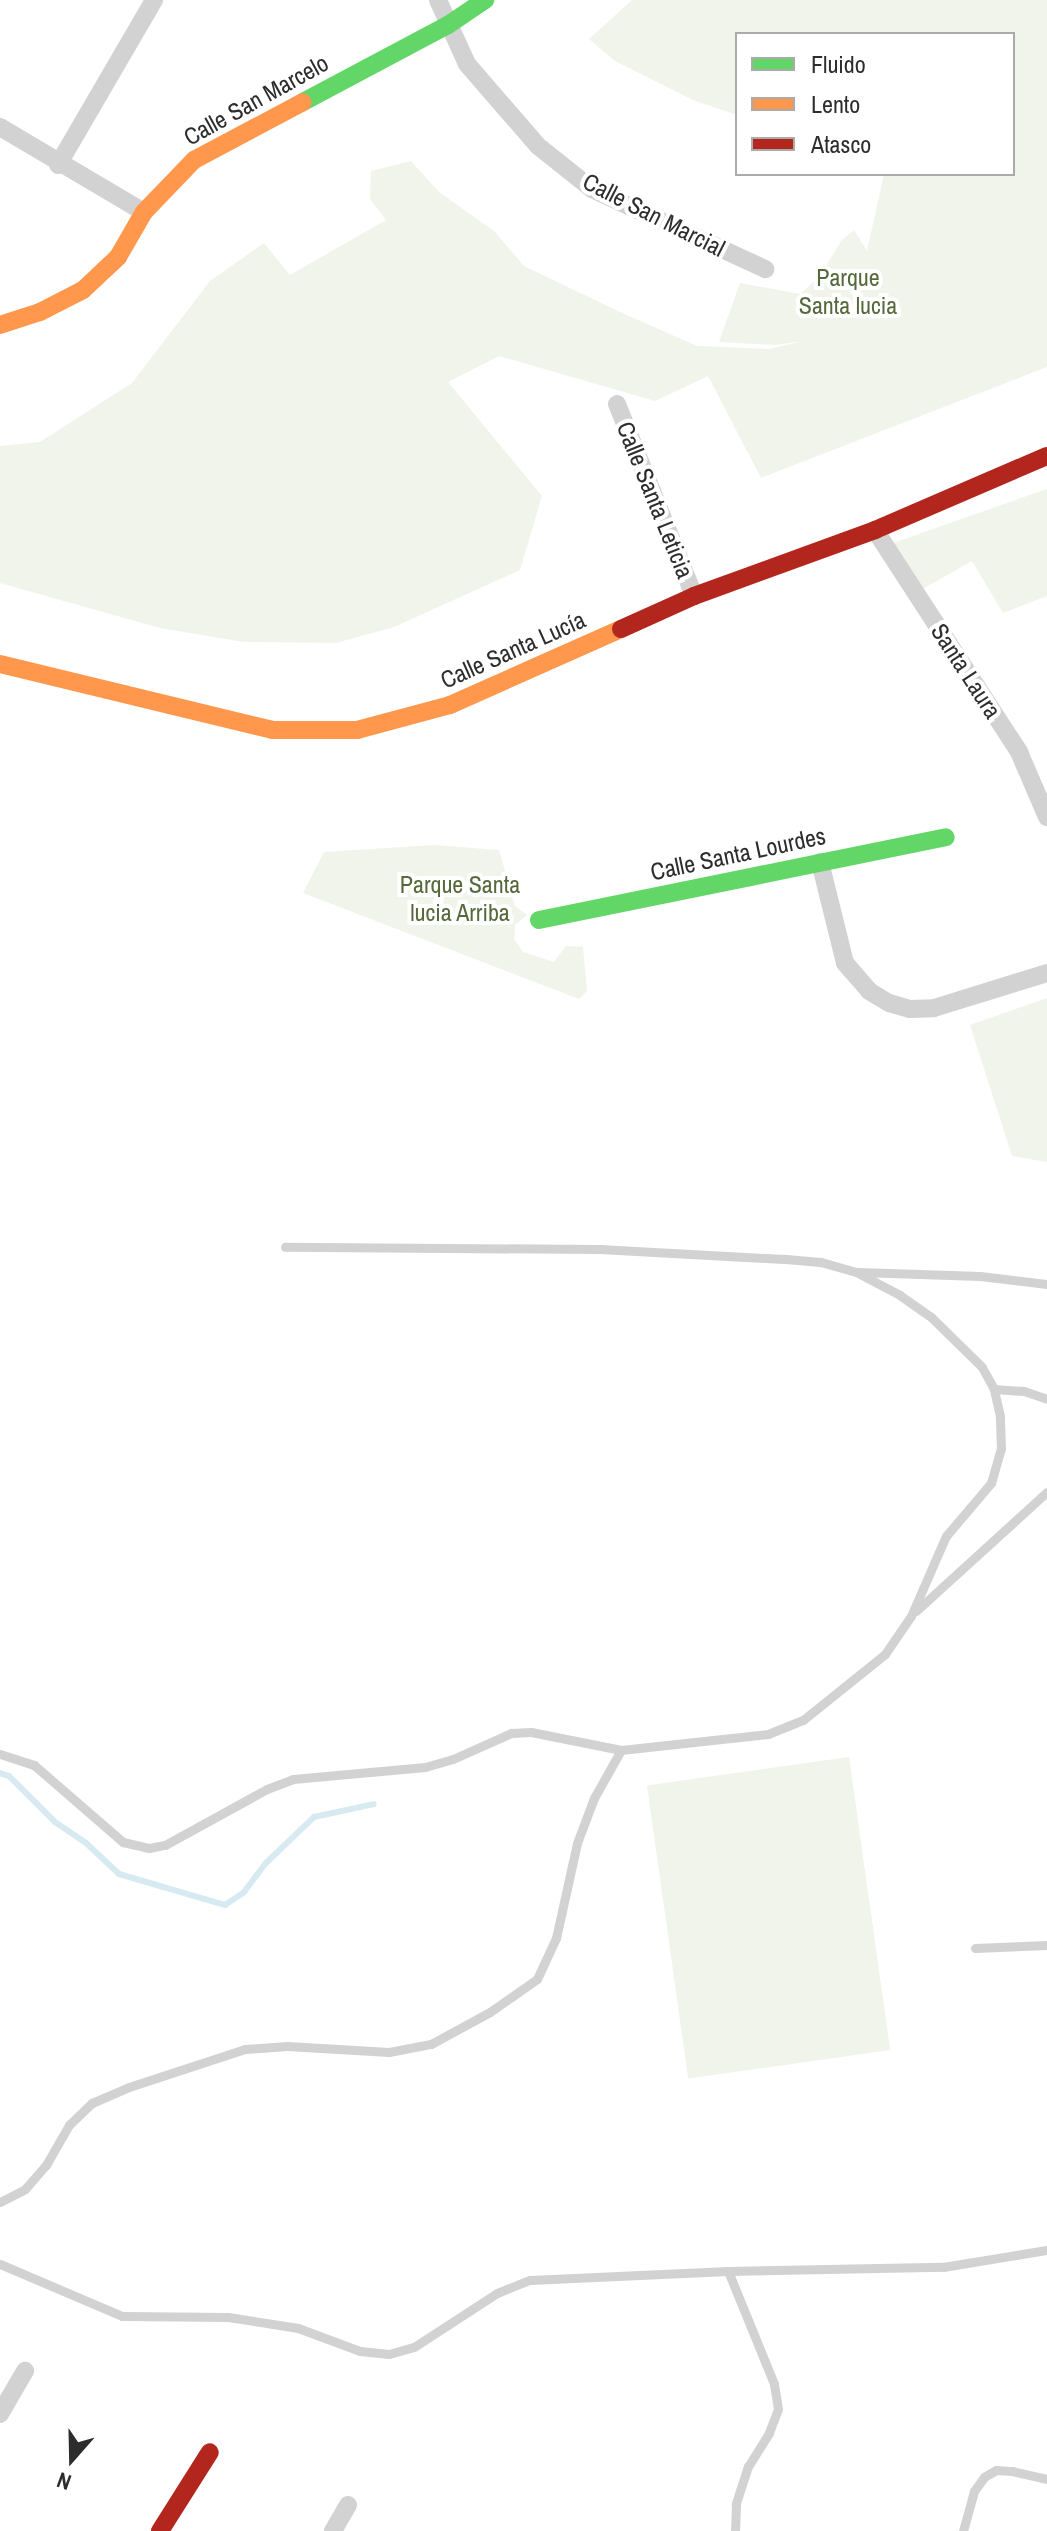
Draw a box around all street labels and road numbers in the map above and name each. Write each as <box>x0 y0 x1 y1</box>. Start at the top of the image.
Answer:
street label: Calle San Marcelo <box>179 48 333 152</box>
street label: Calle San Marcial <box>578 167 730 263</box>
street label: Calle Santa Leticia <box>611 418 699 582</box>
street label: Calle Santa Lucía <box>436 605 590 695</box>
street label: Santa Laura <box>925 618 1007 724</box>
street label: Calle Santa Lourdes <box>648 821 828 887</box>

